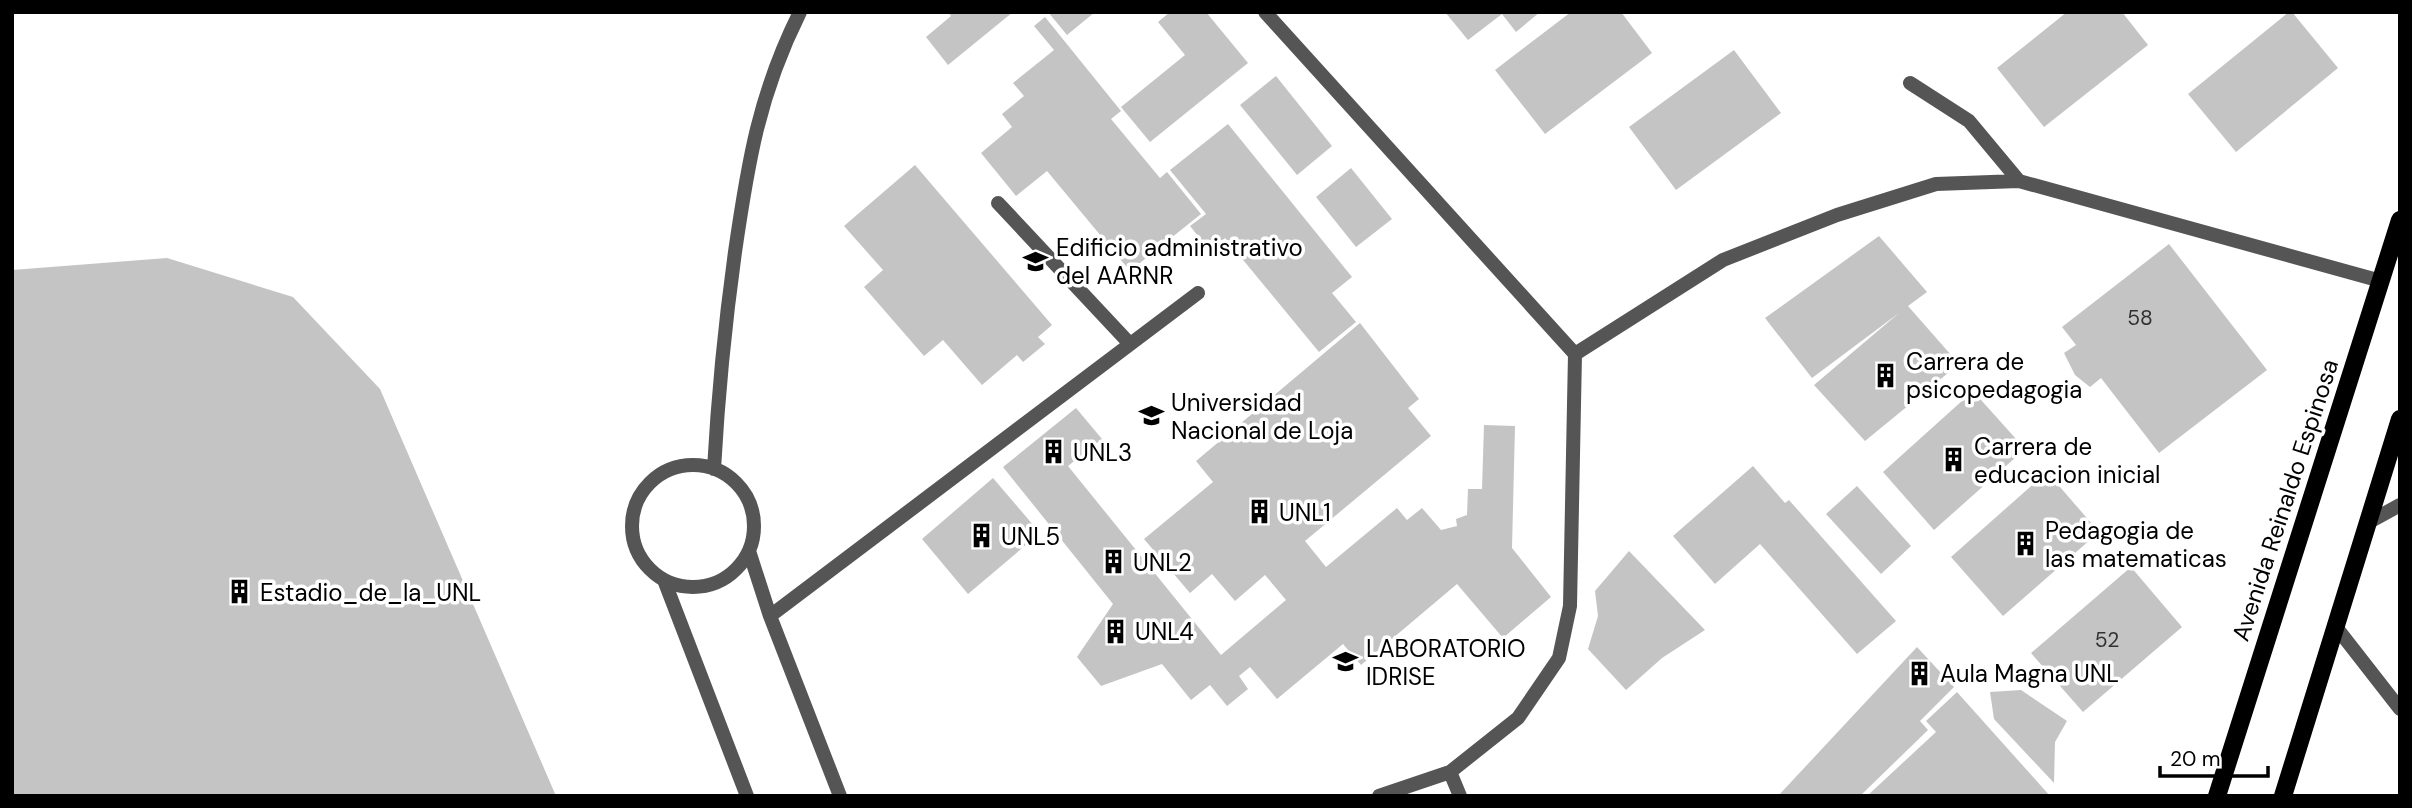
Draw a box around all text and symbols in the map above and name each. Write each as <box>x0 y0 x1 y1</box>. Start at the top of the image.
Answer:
place label: Edificio administrativo del AARNR <box>1056 232 1303 291</box>
school or university icon: Edificio administrativo del AARNR <box>1022 247 1050 275</box>
house number: 58 <box>2127 304 2153 332</box>
place label: Carrera de psicopedagogia <box>1906 346 2082 405</box>
street label: Avenida Reinaldo Espinosa <box>2225 355 2345 645</box>
building icon: Carrera de psicopedagogia <box>1872 361 1900 389</box>
place label: Universidad Nacional de Loja <box>1171 387 1353 446</box>
school or university icon: Universidad Nacional de Loja <box>1137 402 1165 430</box>
place label: Carrera de educacion inicial <box>1974 431 2160 490</box>
place label: UNL3 <box>1073 437 1132 468</box>
building icon: UNL3 <box>1039 438 1067 466</box>
building icon: Carrera de educacion inicial <box>1940 446 1968 474</box>
place label: UNL1 <box>1279 497 1331 528</box>
building icon: UNL1 <box>1245 498 1273 526</box>
place label: Pedagogia de las matematicas <box>2045 515 2227 574</box>
place label: UNL5 <box>1001 521 1060 552</box>
building icon: UNL5 <box>967 522 995 550</box>
building icon: Pedagogia de las matematicas <box>2011 530 2039 558</box>
place label: UNL2 <box>1133 547 1192 578</box>
building icon: UNL2 <box>1099 548 1127 576</box>
place label: Estadio_de_la_UNL <box>260 577 481 608</box>
building icon: Estadio_de_la_UNL <box>226 578 254 606</box>
place label: UNL4 <box>1135 616 1194 647</box>
building icon: UNL4 <box>1101 617 1129 645</box>
house number: 52 <box>2095 626 2119 654</box>
place label: LABORATORIO IDRISE <box>1366 633 1526 692</box>
school or university icon: LABORATORIO IDRISE <box>1332 648 1360 676</box>
place label: Aula Magna UNL <box>1940 658 2119 689</box>
building icon: Aula Magna UNL <box>1906 659 1934 687</box>
scale bar <box>2160 734 2268 778</box>
text: 20 m <box>2170 745 2221 773</box>

